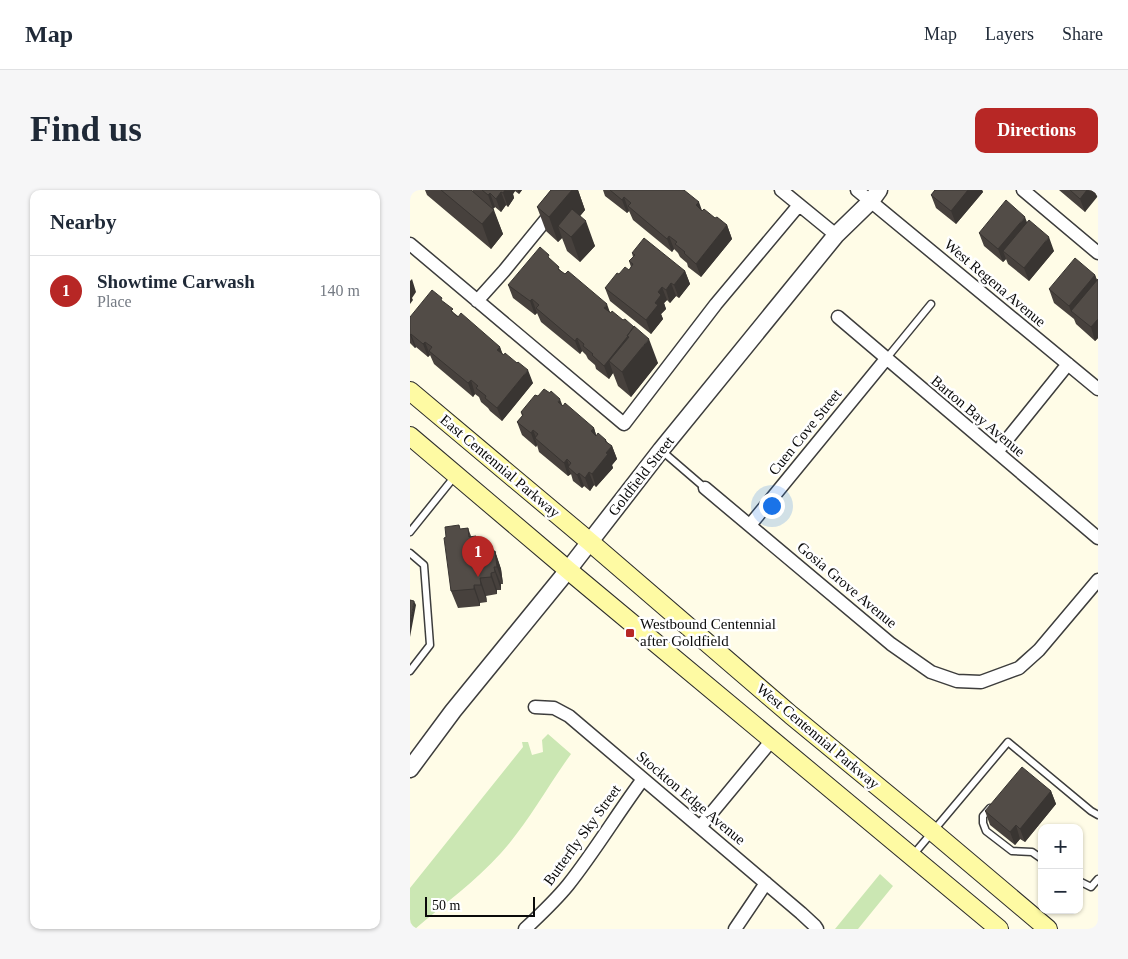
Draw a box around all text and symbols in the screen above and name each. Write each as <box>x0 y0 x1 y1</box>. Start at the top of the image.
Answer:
text: Map <box>25 21 73 47</box>
text: Map <box>924 24 957 44</box>
text: Layers <box>985 24 1034 44</box>
text: Share <box>1062 24 1103 44</box>
button: Directions <box>975 108 1098 153</box>
text: Find us <box>30 110 142 149</box>
text: Nearby <box>50 210 117 234</box>
street label: West Regena Avenue <box>941 236 1049 330</box>
text: Showtime Carwash <box>97 271 255 292</box>
text: 1 <box>62 282 70 299</box>
text: 140 m <box>320 282 360 299</box>
text: Place <box>97 293 132 310</box>
street label: Barton Bay Avenue <box>928 372 1028 460</box>
street label: Cuen Cove Street <box>765 385 845 478</box>
street label: East Centennial Parkway <box>437 411 563 521</box>
street label: Goldfield Street <box>605 433 677 519</box>
your location <box>759 493 785 519</box>
pin: 1 <box>462 536 494 577</box>
street label: Gosia Grove Avenue <box>794 539 900 631</box>
place label: Westbound Centennial after Goldfield <box>640 616 776 649</box>
marker: Westbound Centennial after Goldfield <box>624 627 636 639</box>
street label: West Centennial Parkway <box>754 680 883 792</box>
street label: Stockton Edge Avenue <box>634 748 749 848</box>
street label: Butterfly Sky Street <box>540 781 624 888</box>
map controls <box>1038 824 1083 914</box>
button: + <box>1038 824 1083 869</box>
button: − <box>1038 869 1083 914</box>
scale bar <box>425 894 535 917</box>
text: 50 m <box>432 898 460 913</box>

